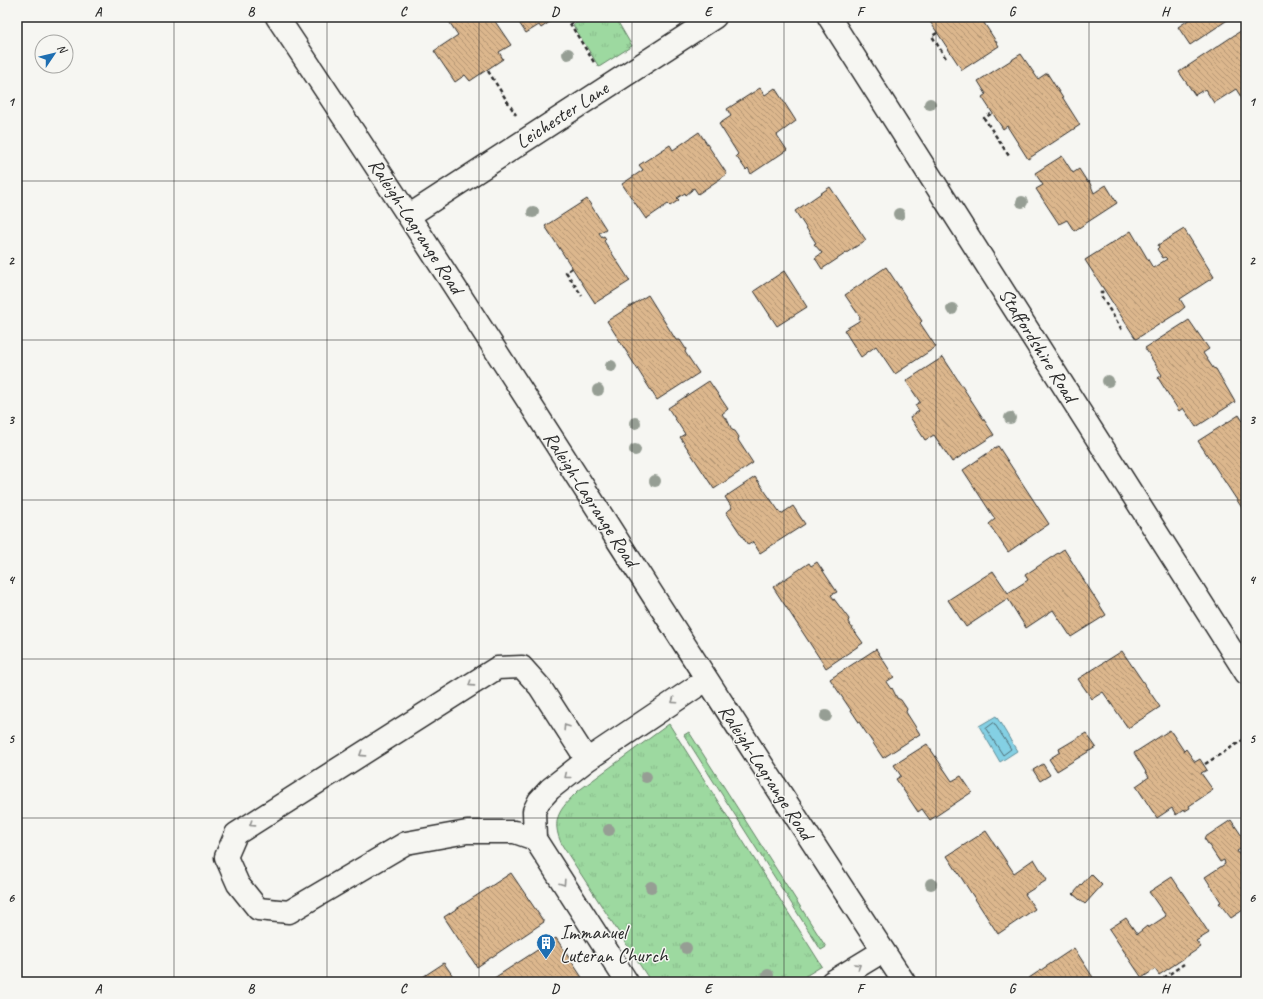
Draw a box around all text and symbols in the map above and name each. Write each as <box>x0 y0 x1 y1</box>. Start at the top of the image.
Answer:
text: A <box>95 4 103 20</box>
text: B <box>248 4 256 20</box>
text: C <box>400 4 408 20</box>
text: D <box>551 4 560 20</box>
text: E <box>705 4 714 20</box>
text: F <box>857 4 866 20</box>
text: G <box>1009 4 1017 20</box>
text: H <box>1161 4 1171 20</box>
north arrow <box>34 34 74 74</box>
text: N <box>55 41 71 57</box>
street label: Leichester Lane <box>511 75 614 154</box>
text: 1 <box>8 94 16 110</box>
text: 1 <box>1249 94 1257 110</box>
street label: Raleigh-Lagrange Road <box>363 154 471 301</box>
text: 2 <box>8 253 15 269</box>
text: 2 <box>1249 253 1256 269</box>
street label: Staffordshire Road <box>993 283 1085 409</box>
text: 3 <box>8 412 15 428</box>
text: 3 <box>1249 412 1256 428</box>
street label: Raleigh-Lagrange Road <box>538 427 646 574</box>
text: 4 <box>8 572 16 588</box>
text: 4 <box>1249 572 1257 588</box>
one-way arrow <box>468 679 475 687</box>
one-way arrow <box>671 696 678 704</box>
street label: Raleigh-Lagrange Road <box>713 700 821 847</box>
one-way arrow <box>563 724 571 731</box>
text: 5 <box>8 731 15 747</box>
text: 5 <box>1249 731 1256 747</box>
one-way arrow <box>359 749 366 756</box>
one-way arrow <box>565 771 572 778</box>
one-way arrow <box>249 819 256 827</box>
one-way arrow <box>558 879 566 886</box>
text: 6 <box>8 890 15 906</box>
text: 6 <box>1249 890 1256 906</box>
place label: Immanuel Luteran Church <box>560 920 669 968</box>
building icon: Immanuel Luteran Church <box>535 932 557 960</box>
one-way arrow <box>853 964 860 971</box>
text: A <box>95 981 103 997</box>
text: B <box>248 981 256 997</box>
text: C <box>400 981 408 997</box>
text: D <box>551 981 560 997</box>
text: E <box>705 981 714 997</box>
text: F <box>857 981 866 997</box>
text: G <box>1009 981 1017 997</box>
text: H <box>1161 981 1171 997</box>

